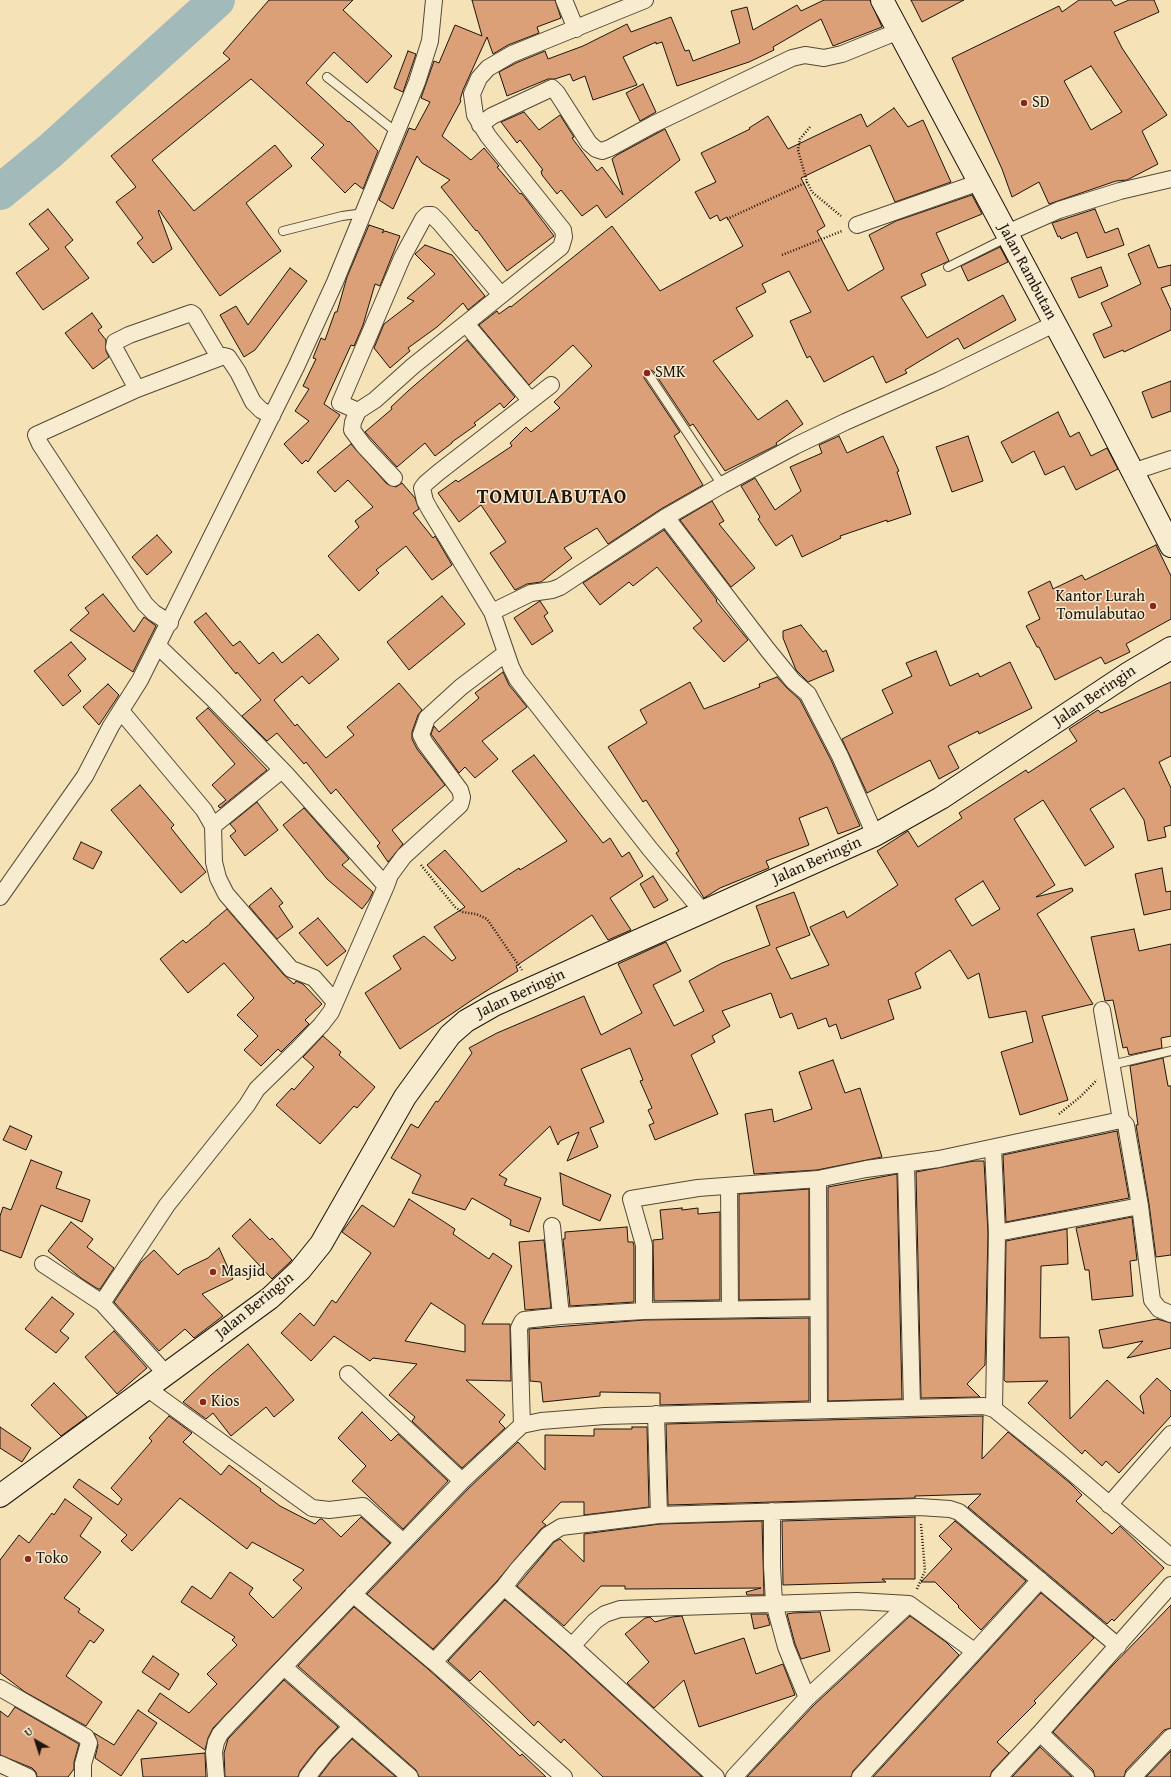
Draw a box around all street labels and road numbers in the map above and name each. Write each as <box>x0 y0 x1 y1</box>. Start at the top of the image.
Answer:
street label: Jalan Rambutan <box>994 221 1060 323</box>
street label: Jalan Beringin <box>1050 661 1140 731</box>
street label: Jalan Beringin <box>770 833 864 889</box>
street label: Jalan Beringin <box>474 965 568 1023</box>
street label: Jalan Beringin <box>212 1269 298 1343</box>

